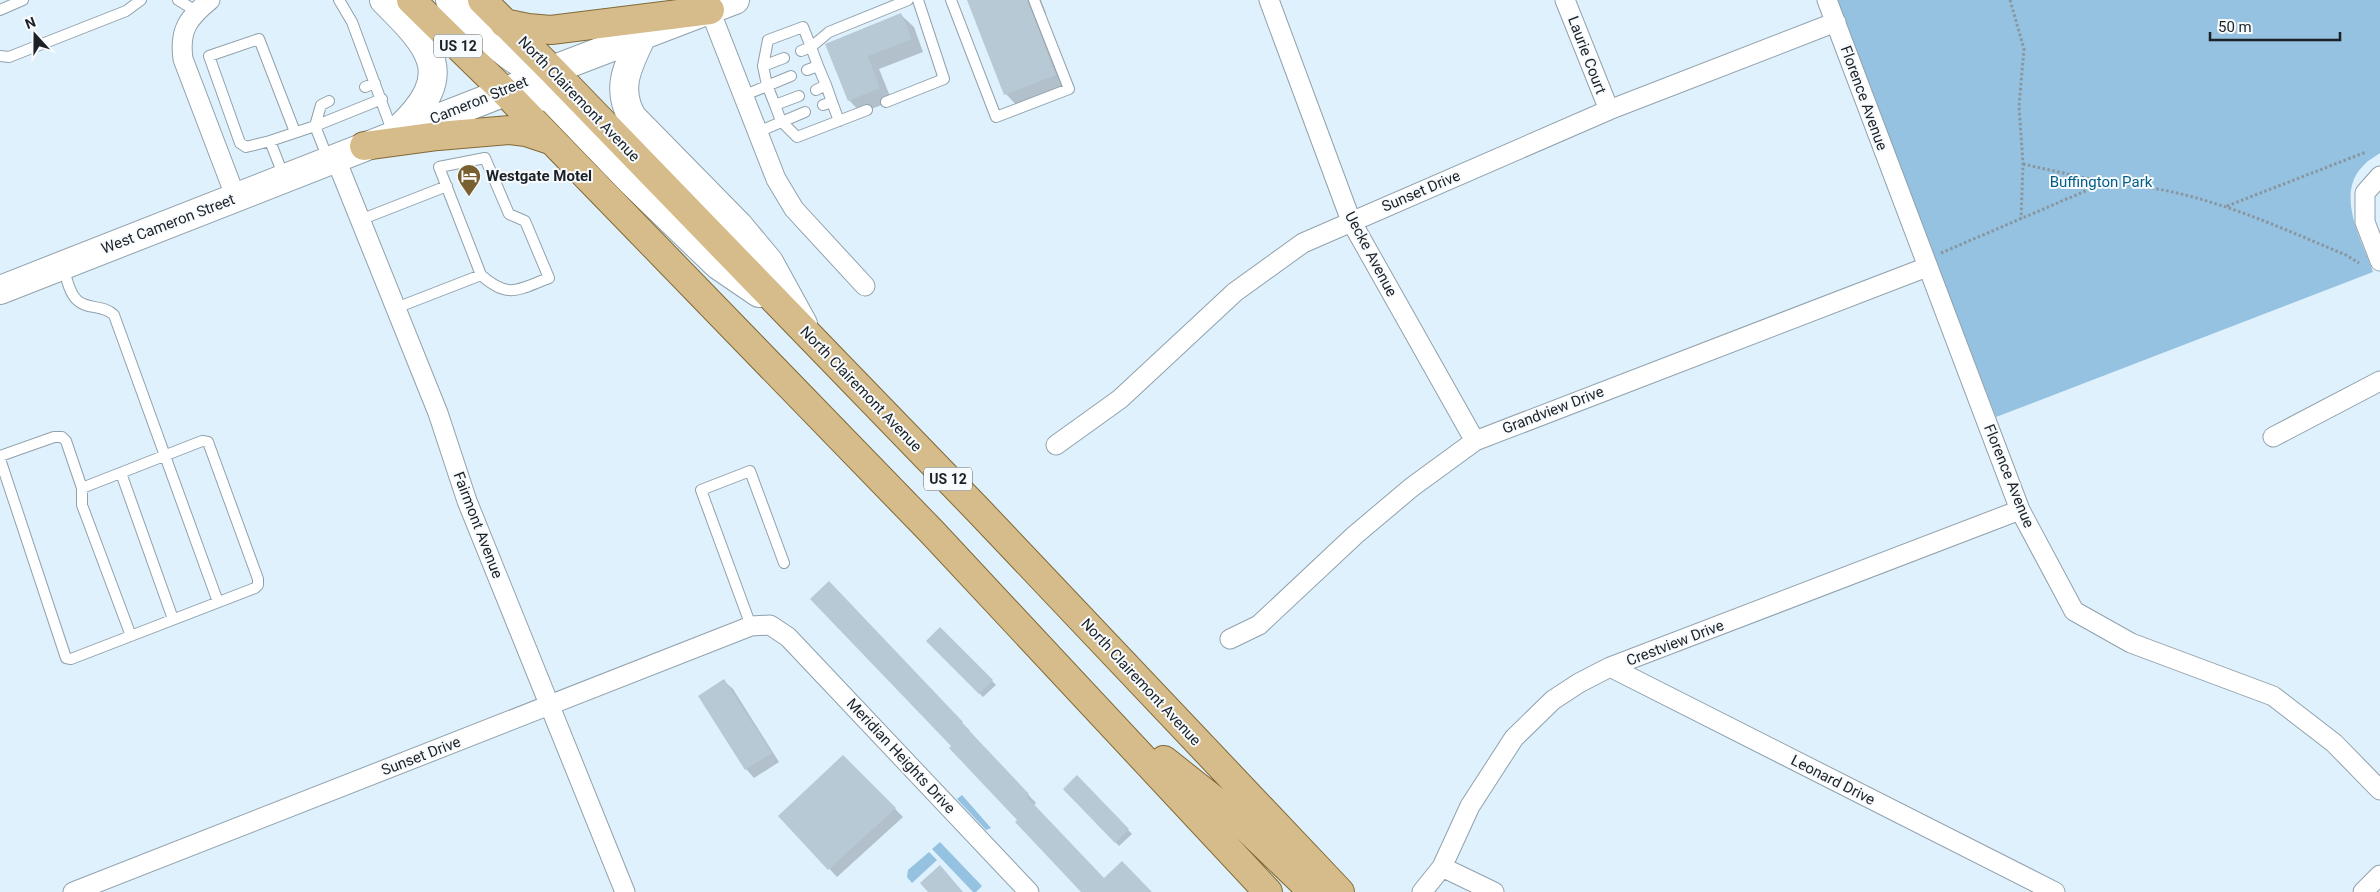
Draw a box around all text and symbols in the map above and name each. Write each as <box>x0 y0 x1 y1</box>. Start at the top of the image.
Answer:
north arrow <box>10 10 60 60</box>
scale bar <box>2210 10 2340 42</box>
text: N <box>23 14 38 32</box>
street label: Laurie Court <box>1564 14 1610 97</box>
text: 50 m <box>2218 18 2252 36</box>
street label: North Clairemont Avenue <box>514 33 644 165</box>
road number: US 12 <box>434 34 482 58</box>
street label: Florence Avenue <box>1837 43 1891 153</box>
street label: Cameron Street <box>427 72 531 128</box>
hotel icon: Westgate Motel <box>456 163 482 197</box>
street label: Sunset Drive <box>1379 166 1463 216</box>
place label: Westgate Motel <box>486 167 592 185</box>
park label: Buffington Park <box>2050 173 2153 191</box>
street label: West Cameron Street <box>99 190 237 258</box>
street label: Uecke Avenue <box>1341 208 1401 300</box>
street label: North Clairemont Avenue <box>796 323 926 455</box>
street label: Grandview Drive <box>1500 382 1606 438</box>
street label: Florence Avenue <box>1980 422 2038 531</box>
road number: US 12 <box>924 468 972 490</box>
street label: Fairmont Avenue <box>449 469 507 581</box>
street label: North Clairemont Avenue <box>1077 615 1205 749</box>
street label: Crestview Drive <box>1624 616 1726 670</box>
street label: Meridian Heights Drive <box>843 695 959 817</box>
street label: Sunset Drive <box>379 733 463 779</box>
street label: Leonard Drive <box>1788 751 1878 809</box>

